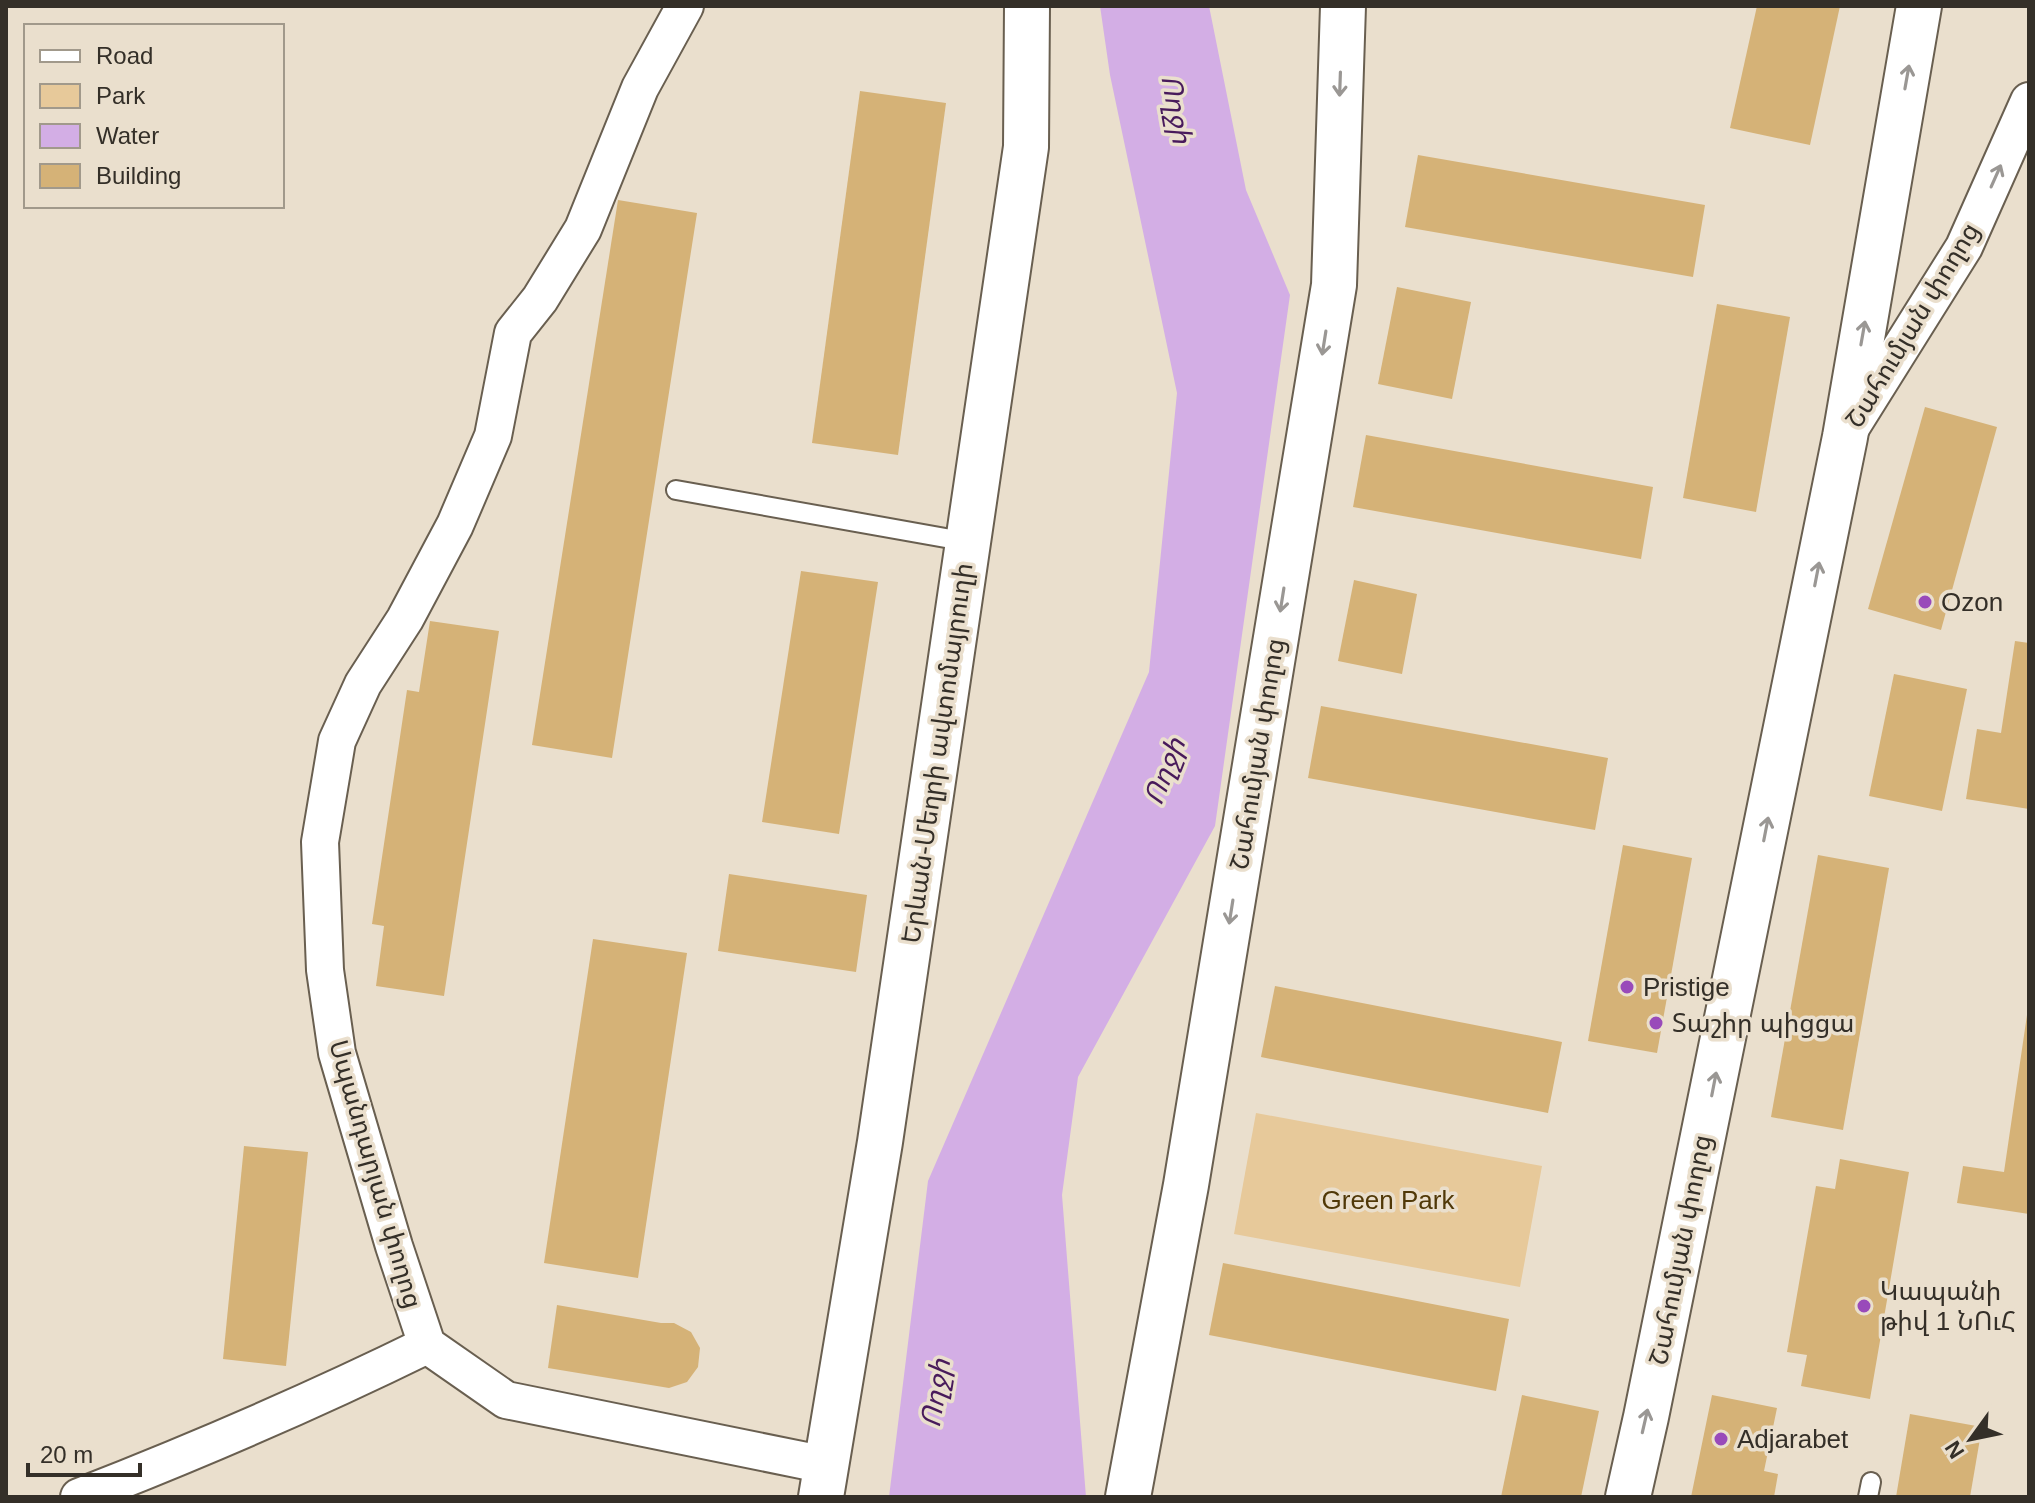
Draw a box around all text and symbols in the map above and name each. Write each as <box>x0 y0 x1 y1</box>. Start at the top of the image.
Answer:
legend <box>24 24 284 208</box>
text: Road <box>96 42 153 69</box>
one-way arrow <box>1900 64 1915 90</box>
one-way arrow <box>1333 70 1348 97</box>
water label: Ողջի <box>1154 72 1198 147</box>
text: Park <box>96 82 146 109</box>
text: Water <box>96 122 159 149</box>
text: Building <box>96 162 181 189</box>
one-way arrow <box>1989 164 2004 189</box>
street label: Շահումյան փողոց <box>1839 217 1985 433</box>
one-way arrow <box>1856 321 1871 346</box>
one-way arrow <box>1316 330 1331 355</box>
street label: Երևան-Մեղրի ավտոմայրուղի <box>895 561 979 945</box>
one-way arrow <box>1810 562 1825 588</box>
one-way arrow <box>1274 587 1289 612</box>
place label: Ozon <box>1941 587 2003 617</box>
marker: Ozon <box>1916 593 1934 611</box>
street label: Շահումյան փողոց <box>1224 636 1290 872</box>
water label: Ողջի <box>1138 732 1193 809</box>
one-way arrow <box>1759 817 1774 842</box>
one-way arrow <box>1223 898 1238 924</box>
place label: Pristige <box>1643 972 1730 1002</box>
marker: Pristige <box>1618 978 1636 996</box>
place label: Տաշիր պիցցա <box>1672 1008 1854 1038</box>
marker: Տաշիր պիցցա <box>1647 1014 1665 1032</box>
street label: Սպանդարյան փողոց <box>323 1036 429 1312</box>
one-way arrow <box>1707 1072 1722 1097</box>
street label: Շահումյան փողոց <box>1643 1132 1717 1368</box>
park label: Green Park <box>1322 1185 1455 1215</box>
place label: Կապանի թիվ 1 ՆՈւՀ <box>1880 1276 2016 1336</box>
marker: Կապանի թիվ 1 ՆՈւՀ <box>1855 1297 1873 1315</box>
water label: Ողջի <box>915 1355 957 1430</box>
north arrow <box>1931 1399 2011 1479</box>
one-way arrow <box>1638 1409 1653 1434</box>
place label: Adjarabet <box>1737 1424 1849 1454</box>
scale bar <box>28 1427 140 1477</box>
marker: Adjarabet <box>1712 1430 1730 1448</box>
text: N <box>1940 1436 1969 1463</box>
text: 20 m <box>40 1441 93 1468</box>

